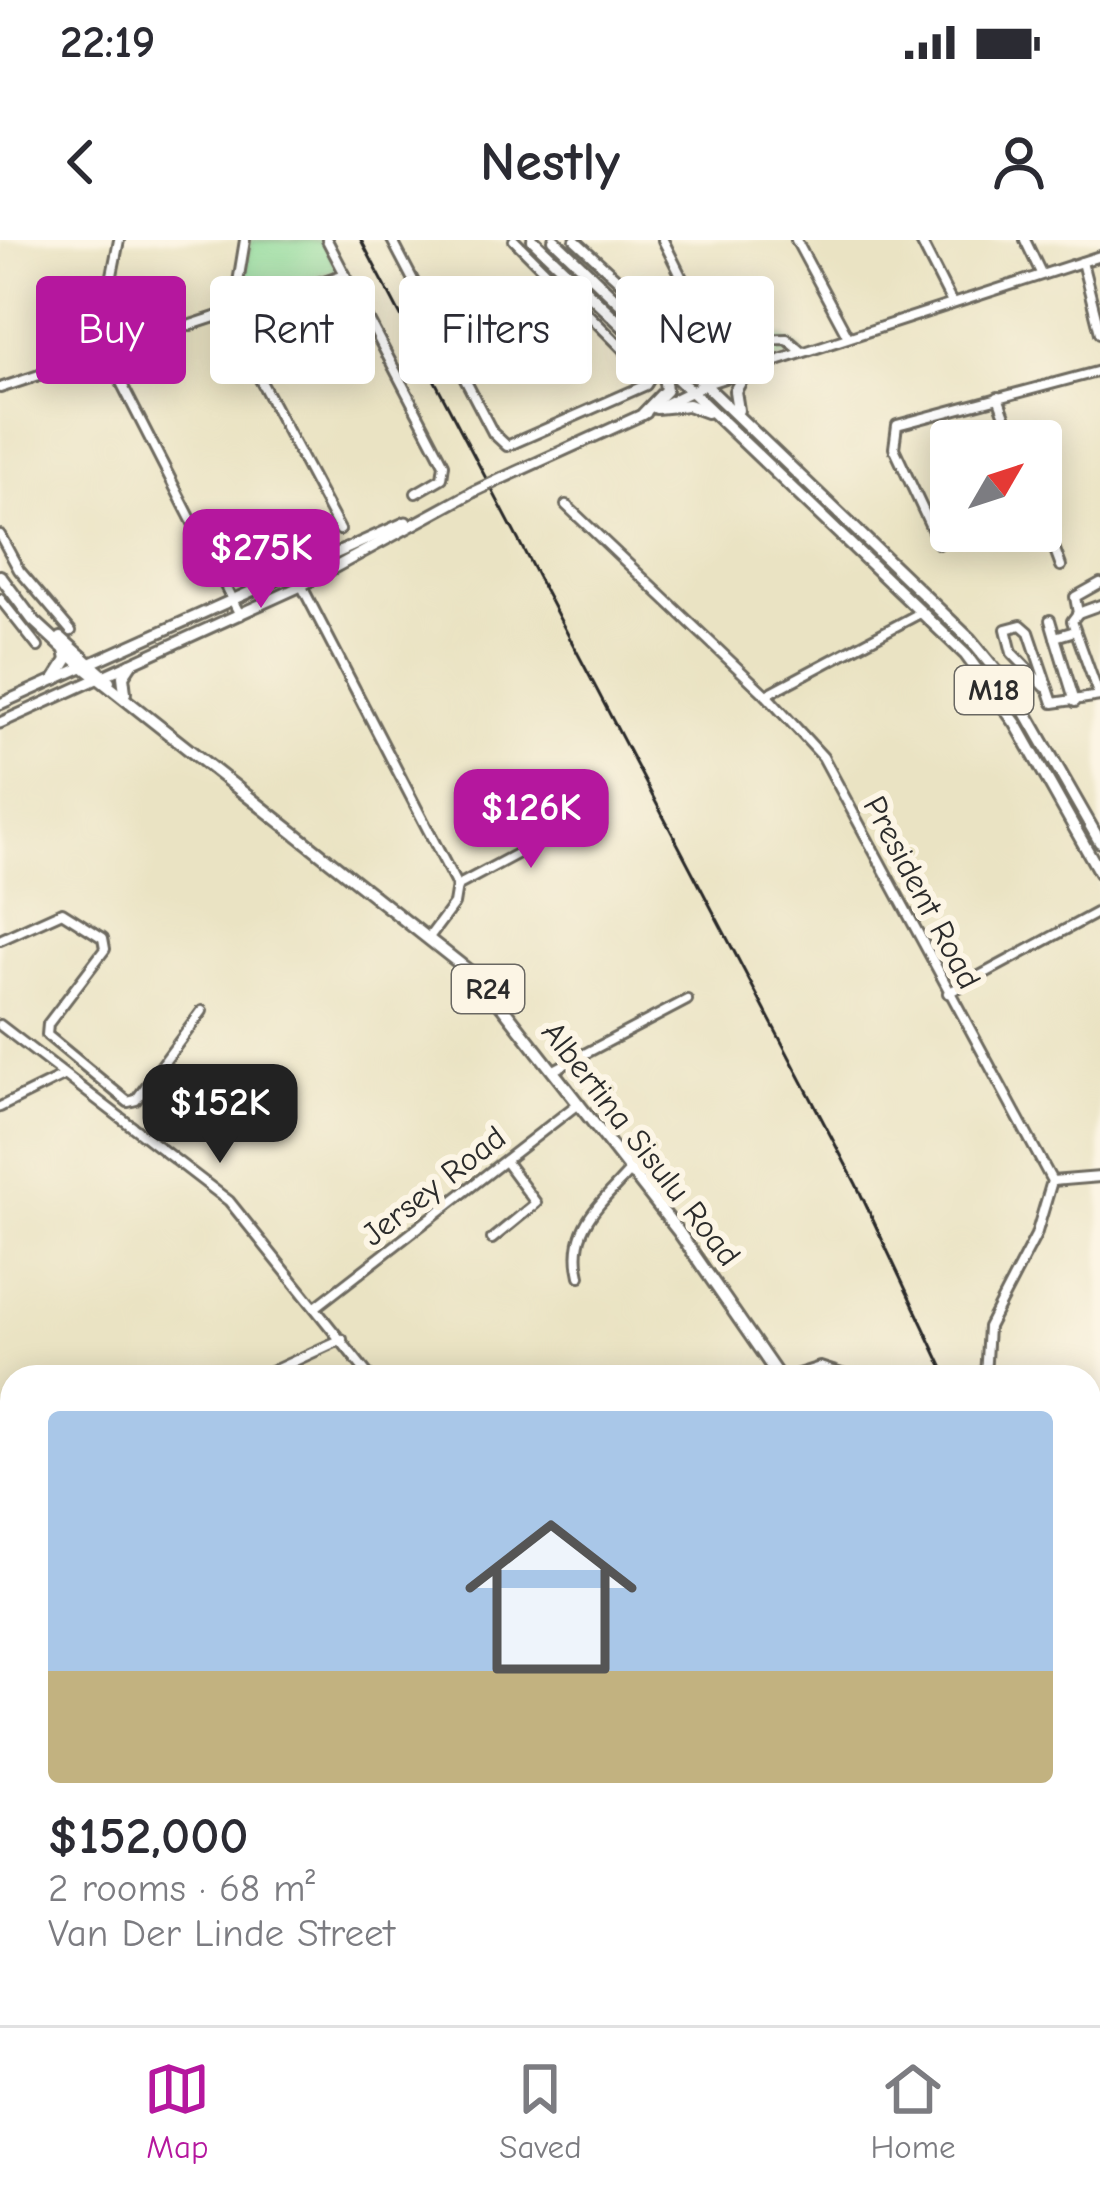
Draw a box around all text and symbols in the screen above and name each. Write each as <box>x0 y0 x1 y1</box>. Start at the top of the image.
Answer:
text: 22:19 <box>60 16 155 68</box>
icon: back <box>48 129 114 195</box>
icon: person <box>986 129 1052 195</box>
text: Nestly <box>480 131 620 194</box>
chip: Buy <box>36 276 186 384</box>
chip: Rent <box>210 276 375 384</box>
chip: Filters <box>399 276 592 384</box>
chip: New <box>616 276 774 384</box>
north arrow <box>930 420 1062 552</box>
map controls <box>930 420 1062 552</box>
pin: $275K <box>177 509 345 611</box>
text: $275K <box>210 525 312 570</box>
road number: M18 <box>955 666 1033 714</box>
pin: $126K <box>447 769 615 871</box>
text: $126K <box>481 785 581 830</box>
street label: President Road <box>855 790 989 995</box>
road number: R24 <box>452 965 524 1013</box>
street label: Albertina Sisulu Road <box>534 1014 748 1273</box>
pin: $152K <box>136 1064 304 1166</box>
text: $152K <box>170 1080 270 1125</box>
street label: Jersey Road <box>354 1118 513 1254</box>
icon: home <box>443 1489 659 1705</box>
text: $152,000 <box>48 1807 248 1866</box>
text: 2 rooms · 68 m² <box>48 1866 315 1911</box>
text: Van Der Linde Street <box>48 1911 395 1956</box>
tab: Map <box>144 2056 210 2166</box>
tab: Saved <box>499 2056 582 2166</box>
tab: Home <box>870 2056 956 2166</box>

